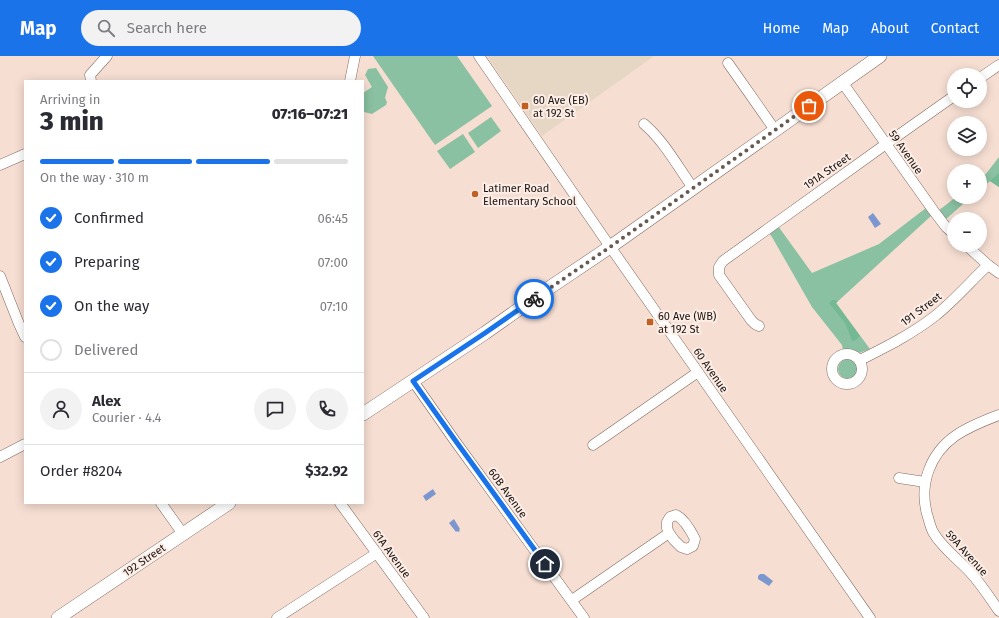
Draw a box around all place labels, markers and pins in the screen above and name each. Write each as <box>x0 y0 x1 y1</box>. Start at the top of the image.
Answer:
pin <box>792 89 826 123</box>
place label: 60 Ave (EB) at 192 St <box>533 94 589 120</box>
marker: 60 Ave (EB) at 192 St <box>520 101 530 111</box>
place label: Latimer Road Elementary School <box>483 182 576 208</box>
marker: Latimer Road Elementary School <box>470 189 480 199</box>
place label: 60 Ave (WB) at 192 St <box>658 310 717 336</box>
marker: 60 Ave (WB) at 192 St <box>645 317 655 327</box>
pin <box>528 547 562 581</box>

